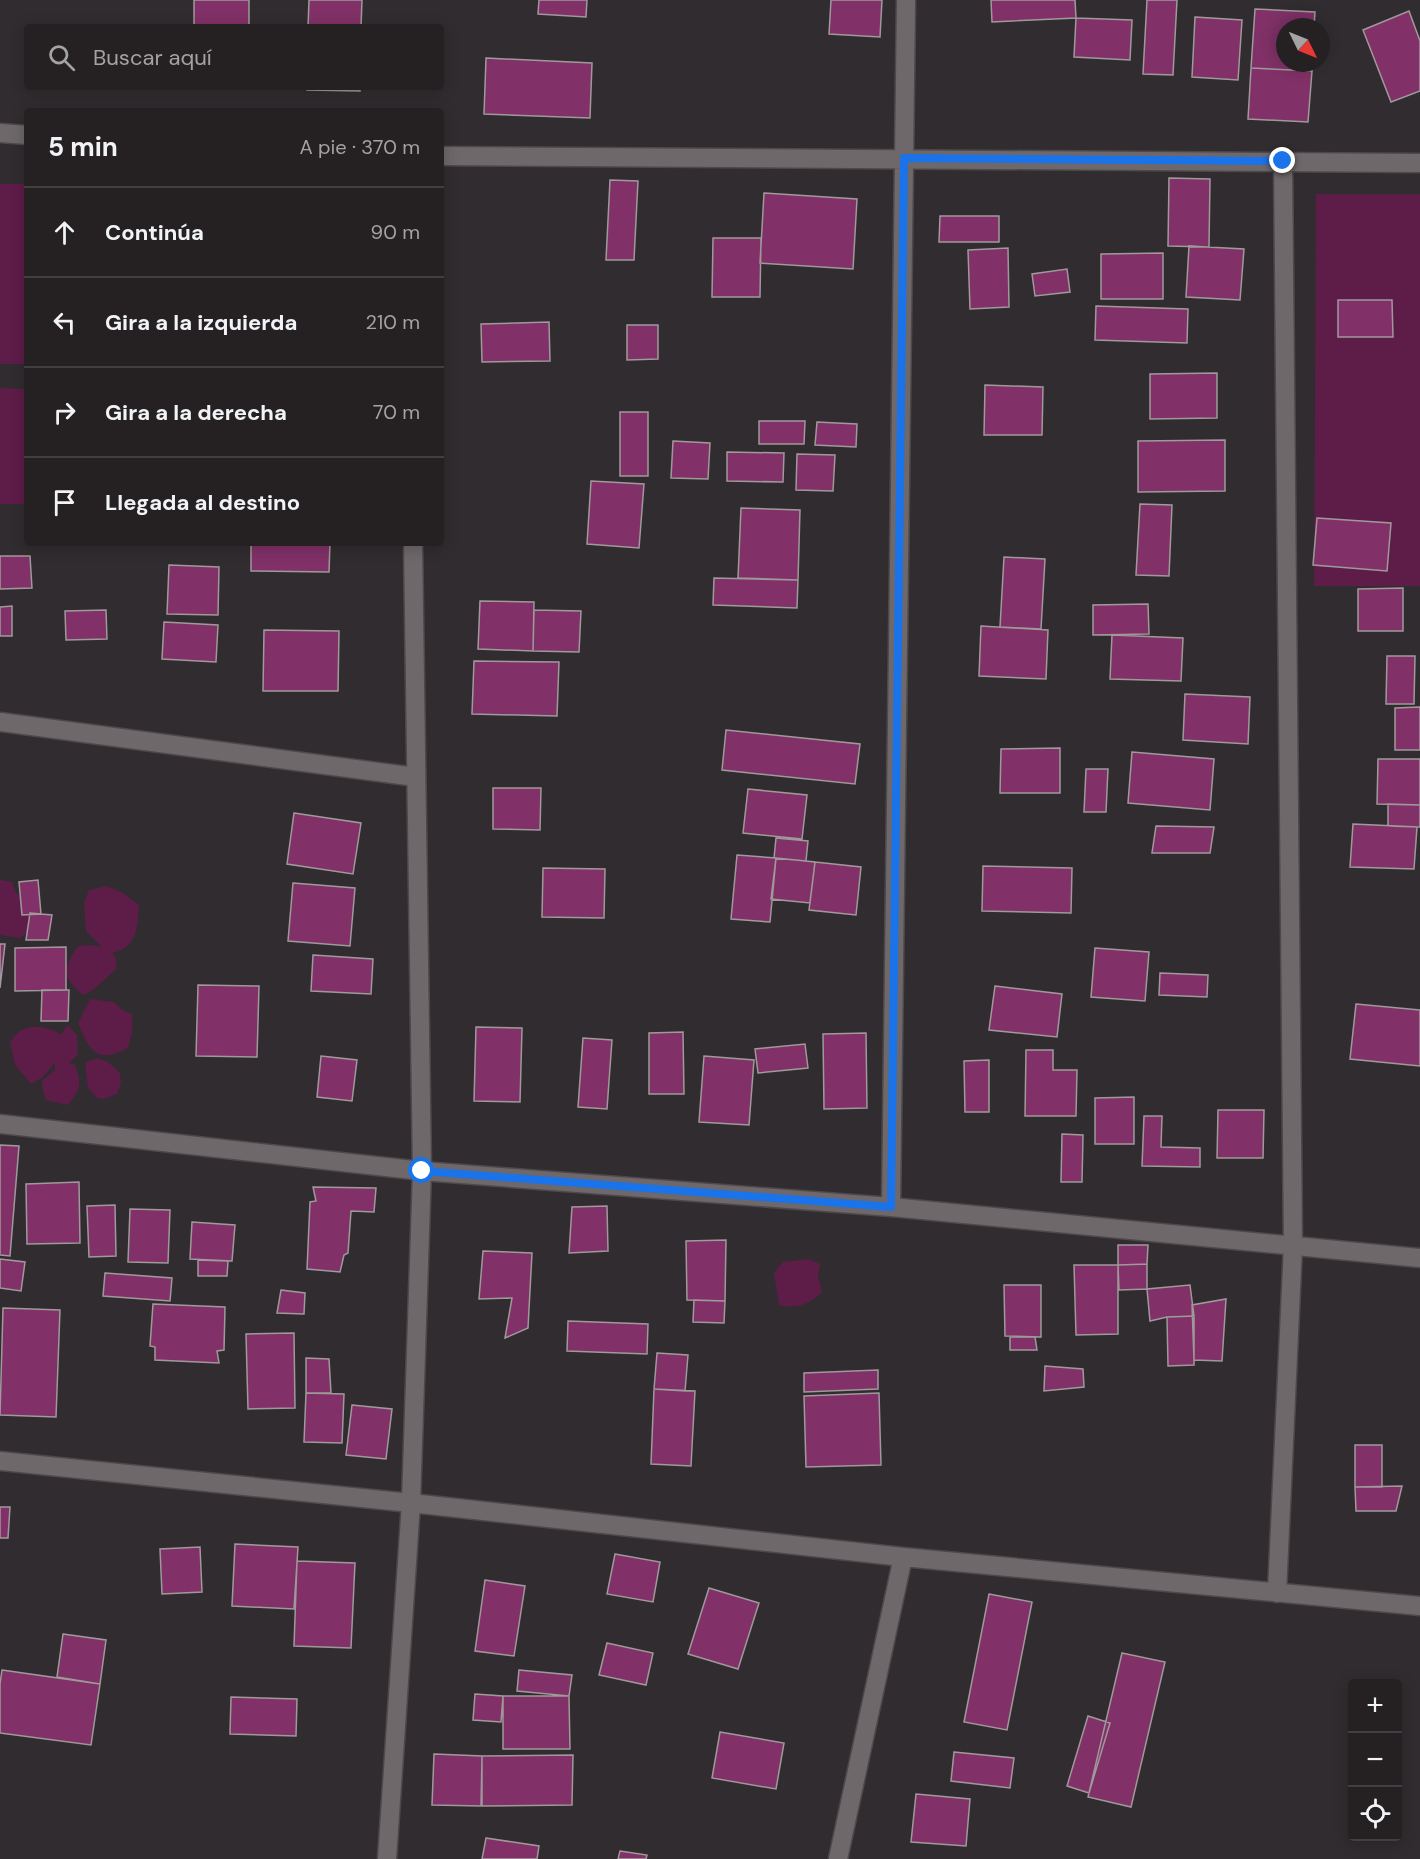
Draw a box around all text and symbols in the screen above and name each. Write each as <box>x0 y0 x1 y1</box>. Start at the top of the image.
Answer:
north arrow <box>1276 18 1330 72</box>
search box <box>24 24 444 90</box>
icon: search <box>45 41 78 74</box>
text: Buscar aquí <box>93 43 212 72</box>
text: 5 min <box>48 130 118 164</box>
text: A pie · 370 m <box>299 134 420 160</box>
route end <box>1269 147 1295 173</box>
icon: ahead <box>48 216 81 249</box>
text: Continúa <box>105 218 204 247</box>
text: 90 m <box>371 219 420 245</box>
icon: left <box>48 306 81 339</box>
text: Gira a la izquierda <box>105 308 297 337</box>
text: 210 m <box>365 309 420 335</box>
icon: right <box>48 396 81 429</box>
text: Gira a la derecha <box>105 398 287 427</box>
text: 70 m <box>373 399 420 425</box>
icon: arrive <box>48 486 81 519</box>
text: Llegada al destino <box>105 488 300 517</box>
route start <box>408 1157 434 1183</box>
map controls <box>1348 1679 1402 1841</box>
button: + <box>1348 1679 1402 1733</box>
button: − <box>1348 1733 1402 1787</box>
button: locate <box>1348 1787 1402 1841</box>

